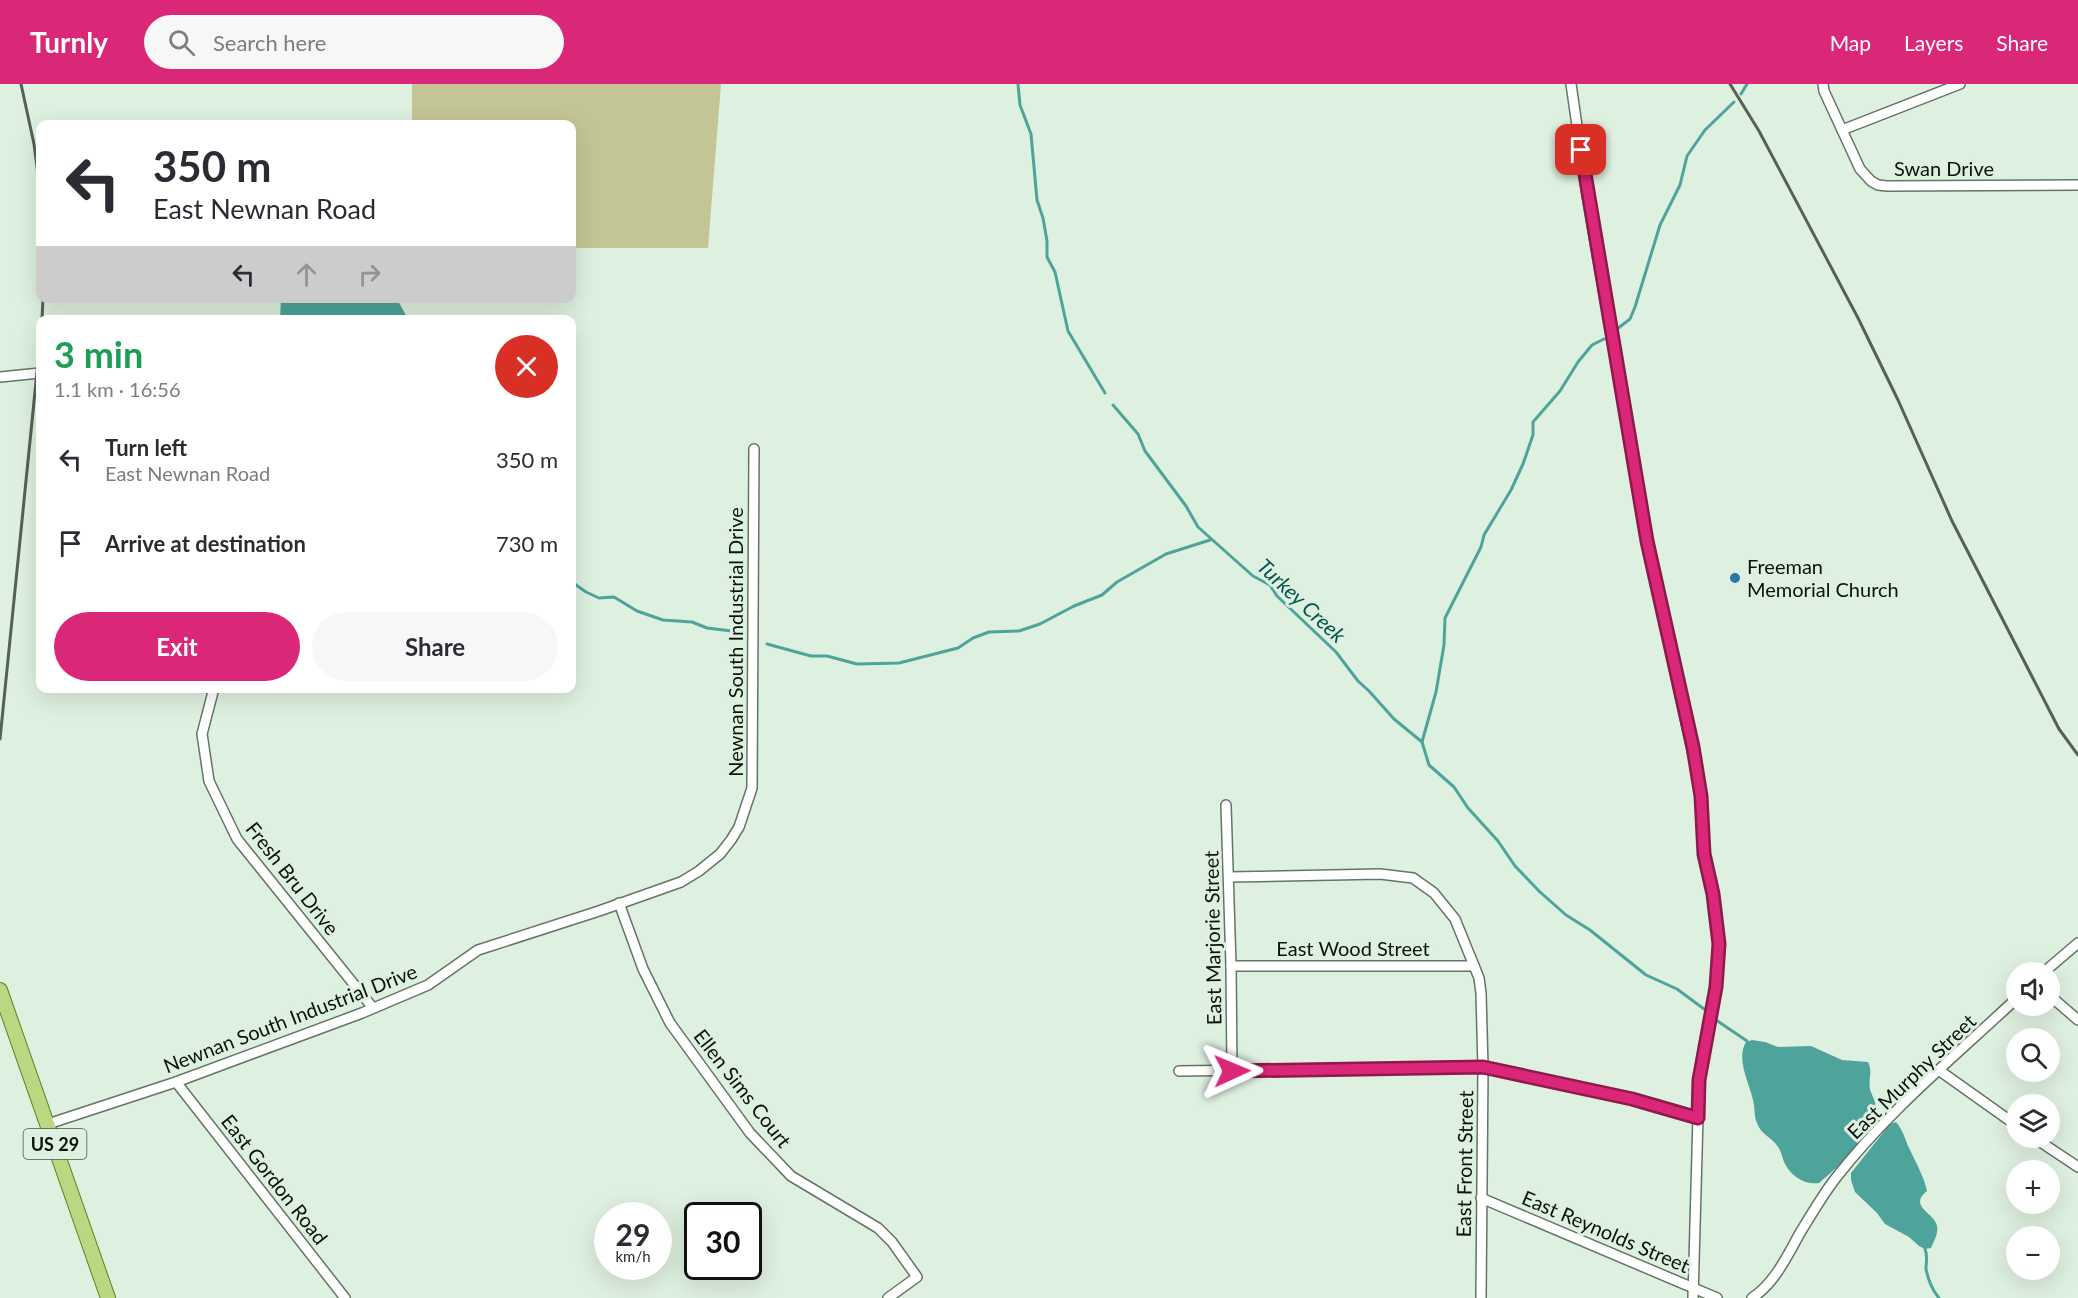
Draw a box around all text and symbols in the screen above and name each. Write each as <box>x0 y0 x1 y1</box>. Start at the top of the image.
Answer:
search box <box>144 15 564 69</box>
text: Turnly <box>30 25 108 59</box>
icon: search <box>165 26 198 59</box>
text: Search here <box>213 29 326 56</box>
text: Map <box>1830 30 1871 55</box>
text: Layers <box>1904 30 1963 55</box>
text: Share <box>1996 30 2048 55</box>
pin <box>1555 124 1606 175</box>
icon: arrive <box>1564 133 1597 166</box>
text: 350 m <box>153 141 271 191</box>
icon: left <box>54 144 132 222</box>
street label: Swan Drive <box>1894 156 1994 180</box>
text: East Newnan Road <box>153 192 376 225</box>
icon: left <box>227 258 260 291</box>
icon: ahead <box>290 258 323 291</box>
icon: right <box>353 258 386 291</box>
text: 3 min <box>54 332 143 376</box>
button: close <box>495 335 558 398</box>
text: 1.1 km · 16:56 <box>54 377 181 401</box>
text: Turn left <box>105 434 187 461</box>
icon: left <box>54 443 87 476</box>
text: 350 m <box>496 446 558 473</box>
text: East Newnan Road <box>105 461 270 485</box>
street label: Newnan South Industrial Drive <box>723 507 747 777</box>
icon: arrive <box>54 527 87 560</box>
text: Arrive at destination <box>105 530 306 557</box>
text: 730 m <box>496 530 558 557</box>
water label: Turkey Creek <box>1253 553 1352 648</box>
place label: Freeman Memorial Church <box>1747 554 1899 601</box>
marker: Freeman Memorial Church <box>1728 571 1742 585</box>
button: Exit <box>54 612 300 681</box>
button: Share <box>312 612 558 681</box>
street label: Fresh Bru Drive <box>241 817 345 939</box>
street label: East Marjorie Street <box>1198 851 1226 1025</box>
street label: East Wood Street <box>1276 936 1430 960</box>
street label: Newnan South Industrial Drive <box>160 958 420 1078</box>
map controls <box>2006 962 2060 1280</box>
button: sound <box>2006 962 2060 1016</box>
street label: East Murphy Street <box>1842 1009 1980 1143</box>
street label: Ellen Sims Court <box>689 1024 797 1152</box>
button: search <box>2006 1028 2060 1082</box>
position arrow <box>1200 1039 1264 1103</box>
street label: East Front Street <box>1451 1090 1477 1238</box>
button: layers <box>2006 1094 2060 1148</box>
street label: East Gordon Road <box>217 1109 333 1249</box>
road number: US 29 <box>23 1129 86 1159</box>
button: + <box>2006 1160 2060 1214</box>
street label: East Reynolds Street <box>1519 1185 1693 1277</box>
speed limit sign: 30 <box>684 1202 762 1280</box>
text: 29 <box>616 1216 650 1252</box>
button: − <box>2006 1226 2060 1280</box>
text: km/h <box>615 1247 651 1265</box>

